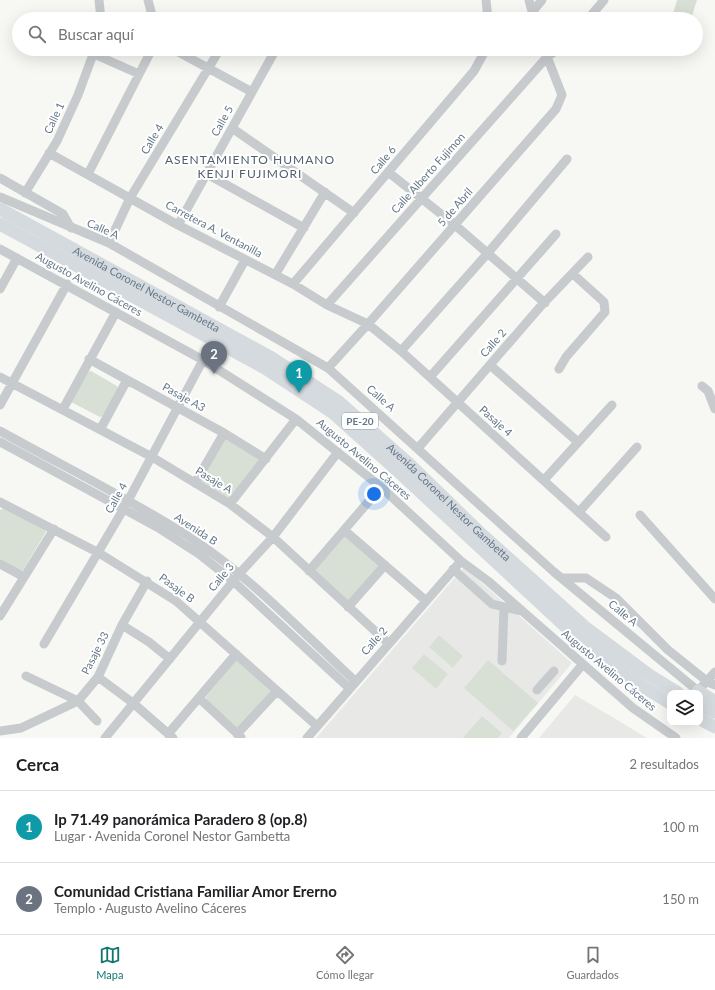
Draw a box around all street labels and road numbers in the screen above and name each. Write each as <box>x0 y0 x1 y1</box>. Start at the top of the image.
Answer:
street label: Calle 1 <box>41 100 66 135</box>
street label: Calle 5 <box>208 103 235 138</box>
street label: Calle 4 <box>137 121 166 156</box>
street label: Calle Alberto Fujimon <box>388 130 467 216</box>
street label: Calle 6 <box>367 143 398 177</box>
street label: 5 de Abril <box>434 185 475 228</box>
street label: Carretera A. Ventanilla <box>164 198 265 260</box>
street label: Calle A <box>85 216 122 242</box>
street label: Avenida Coronel Nestor Gambetta <box>71 243 222 334</box>
street label: Augusto Avelino Cáceres <box>34 249 145 318</box>
street label: Calle 2 <box>477 326 508 359</box>
street label: Pasaje A3 <box>161 380 208 414</box>
street label: Calle A <box>364 382 399 414</box>
street label: Pasaje 4 <box>477 402 516 439</box>
road number: PE-20 <box>342 413 378 429</box>
street label: Augusto Avelino Cáceres <box>314 415 414 502</box>
street label: Avenida Coronel Nestor Gambetta <box>384 440 514 563</box>
street label: Pasaje A <box>194 464 235 496</box>
street label: Calle 4 <box>102 480 130 515</box>
street label: Avenida B <box>172 510 220 547</box>
street label: Calle 3 <box>205 560 236 594</box>
street label: Pasaje B <box>157 570 198 605</box>
street label: Calle A <box>606 597 641 629</box>
street label: Calle 2 <box>358 624 389 657</box>
street label: Augusto Avelino Cáceres <box>559 626 659 713</box>
street label: Pasaje 33 <box>78 629 111 676</box>

